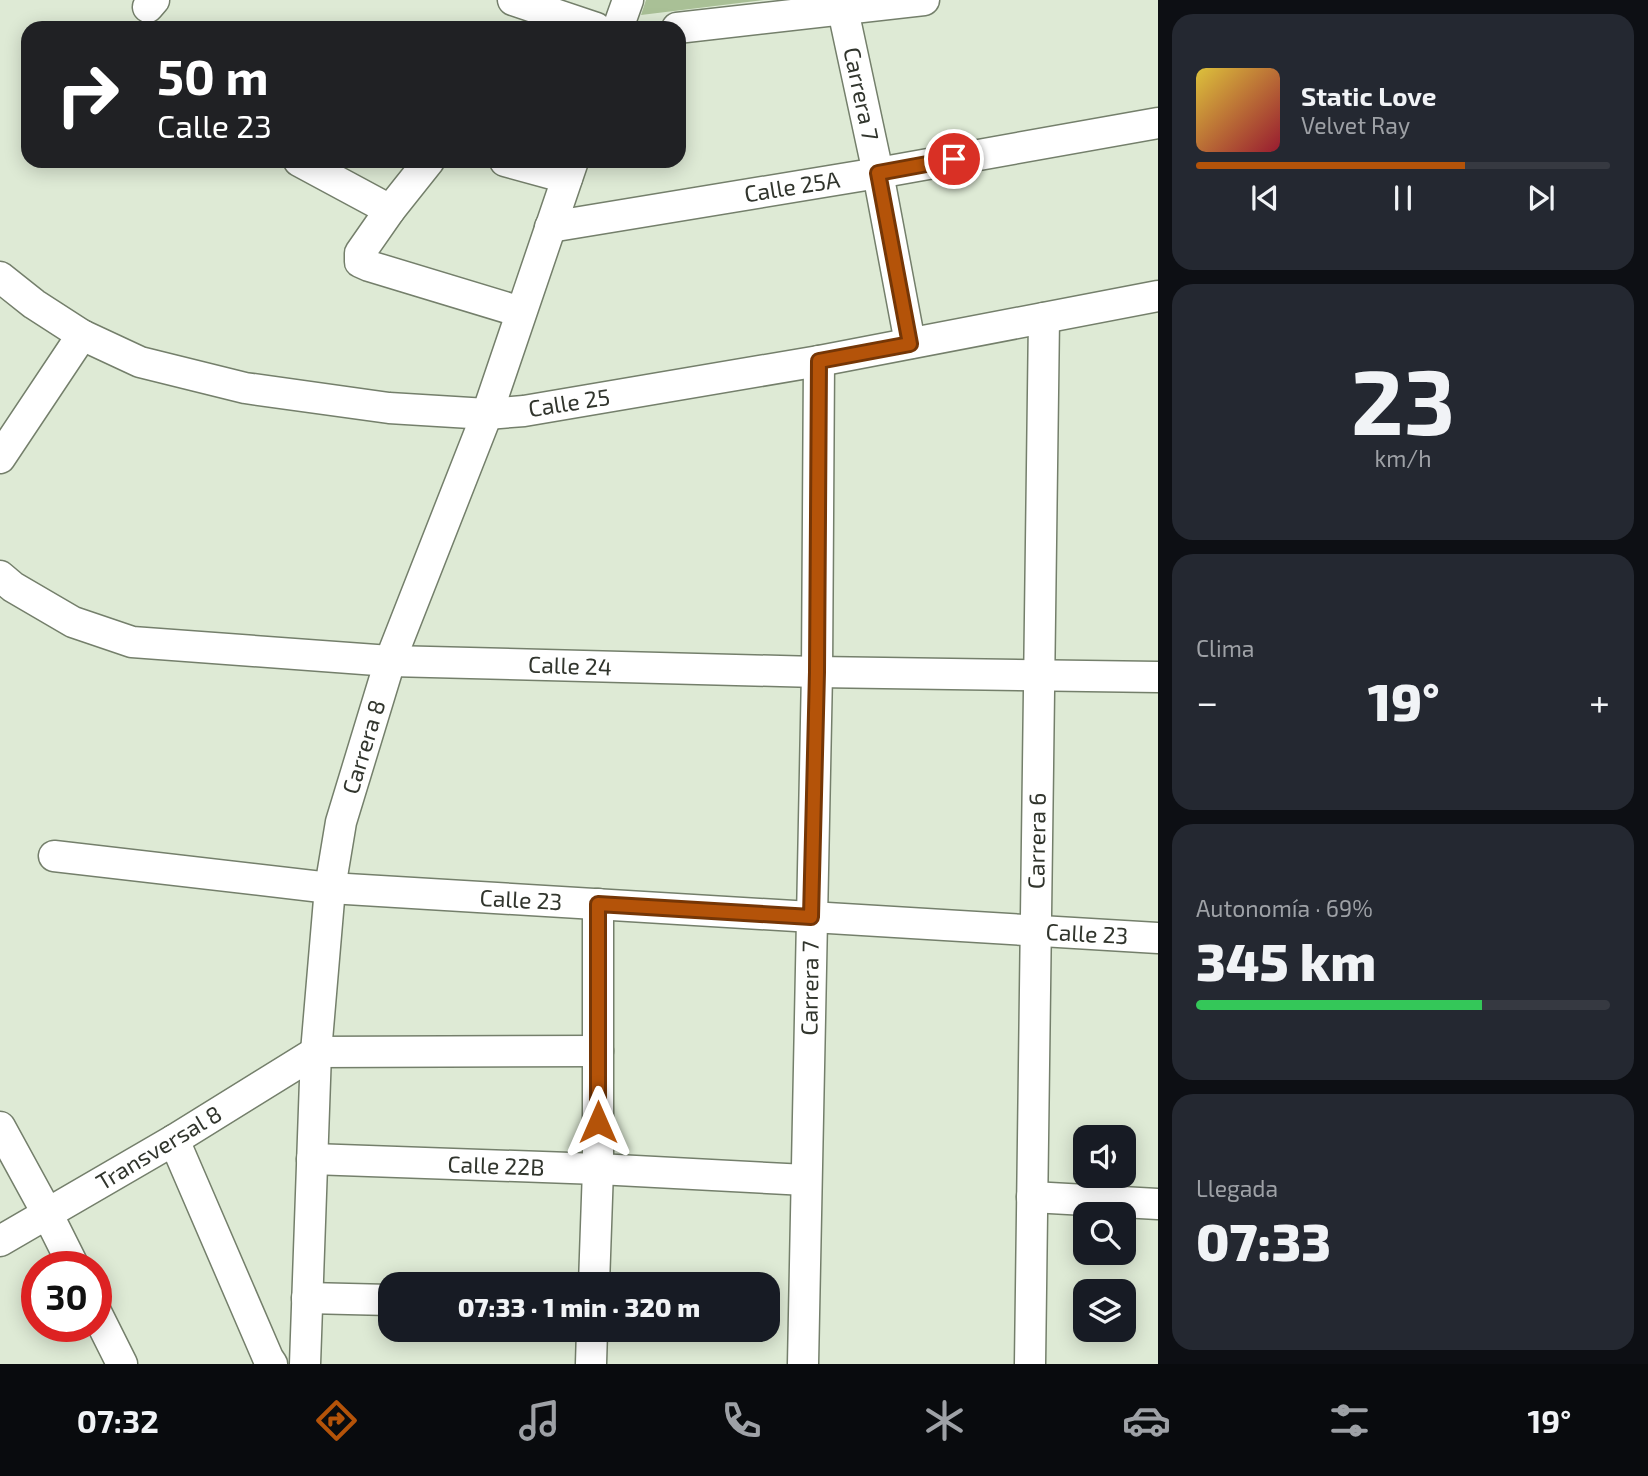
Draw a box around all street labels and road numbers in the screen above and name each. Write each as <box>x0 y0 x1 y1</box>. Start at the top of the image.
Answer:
street label: Carrera 7 <box>838 44 886 143</box>
street label: Calle 25A <box>742 165 842 207</box>
street label: Calle 25 <box>526 382 612 422</box>
street label: Calle 24 <box>528 650 612 680</box>
street label: Carrera 8 <box>335 696 391 797</box>
street label: Carrera 6 <box>1021 793 1051 889</box>
street label: Calle 23 <box>479 883 563 915</box>
street label: Calle 23 <box>1045 917 1129 949</box>
street label: Carrera 7 <box>794 940 824 1036</box>
street label: Transversal 8 <box>91 1099 226 1196</box>
street label: Calle 22B <box>447 1149 545 1181</box>

